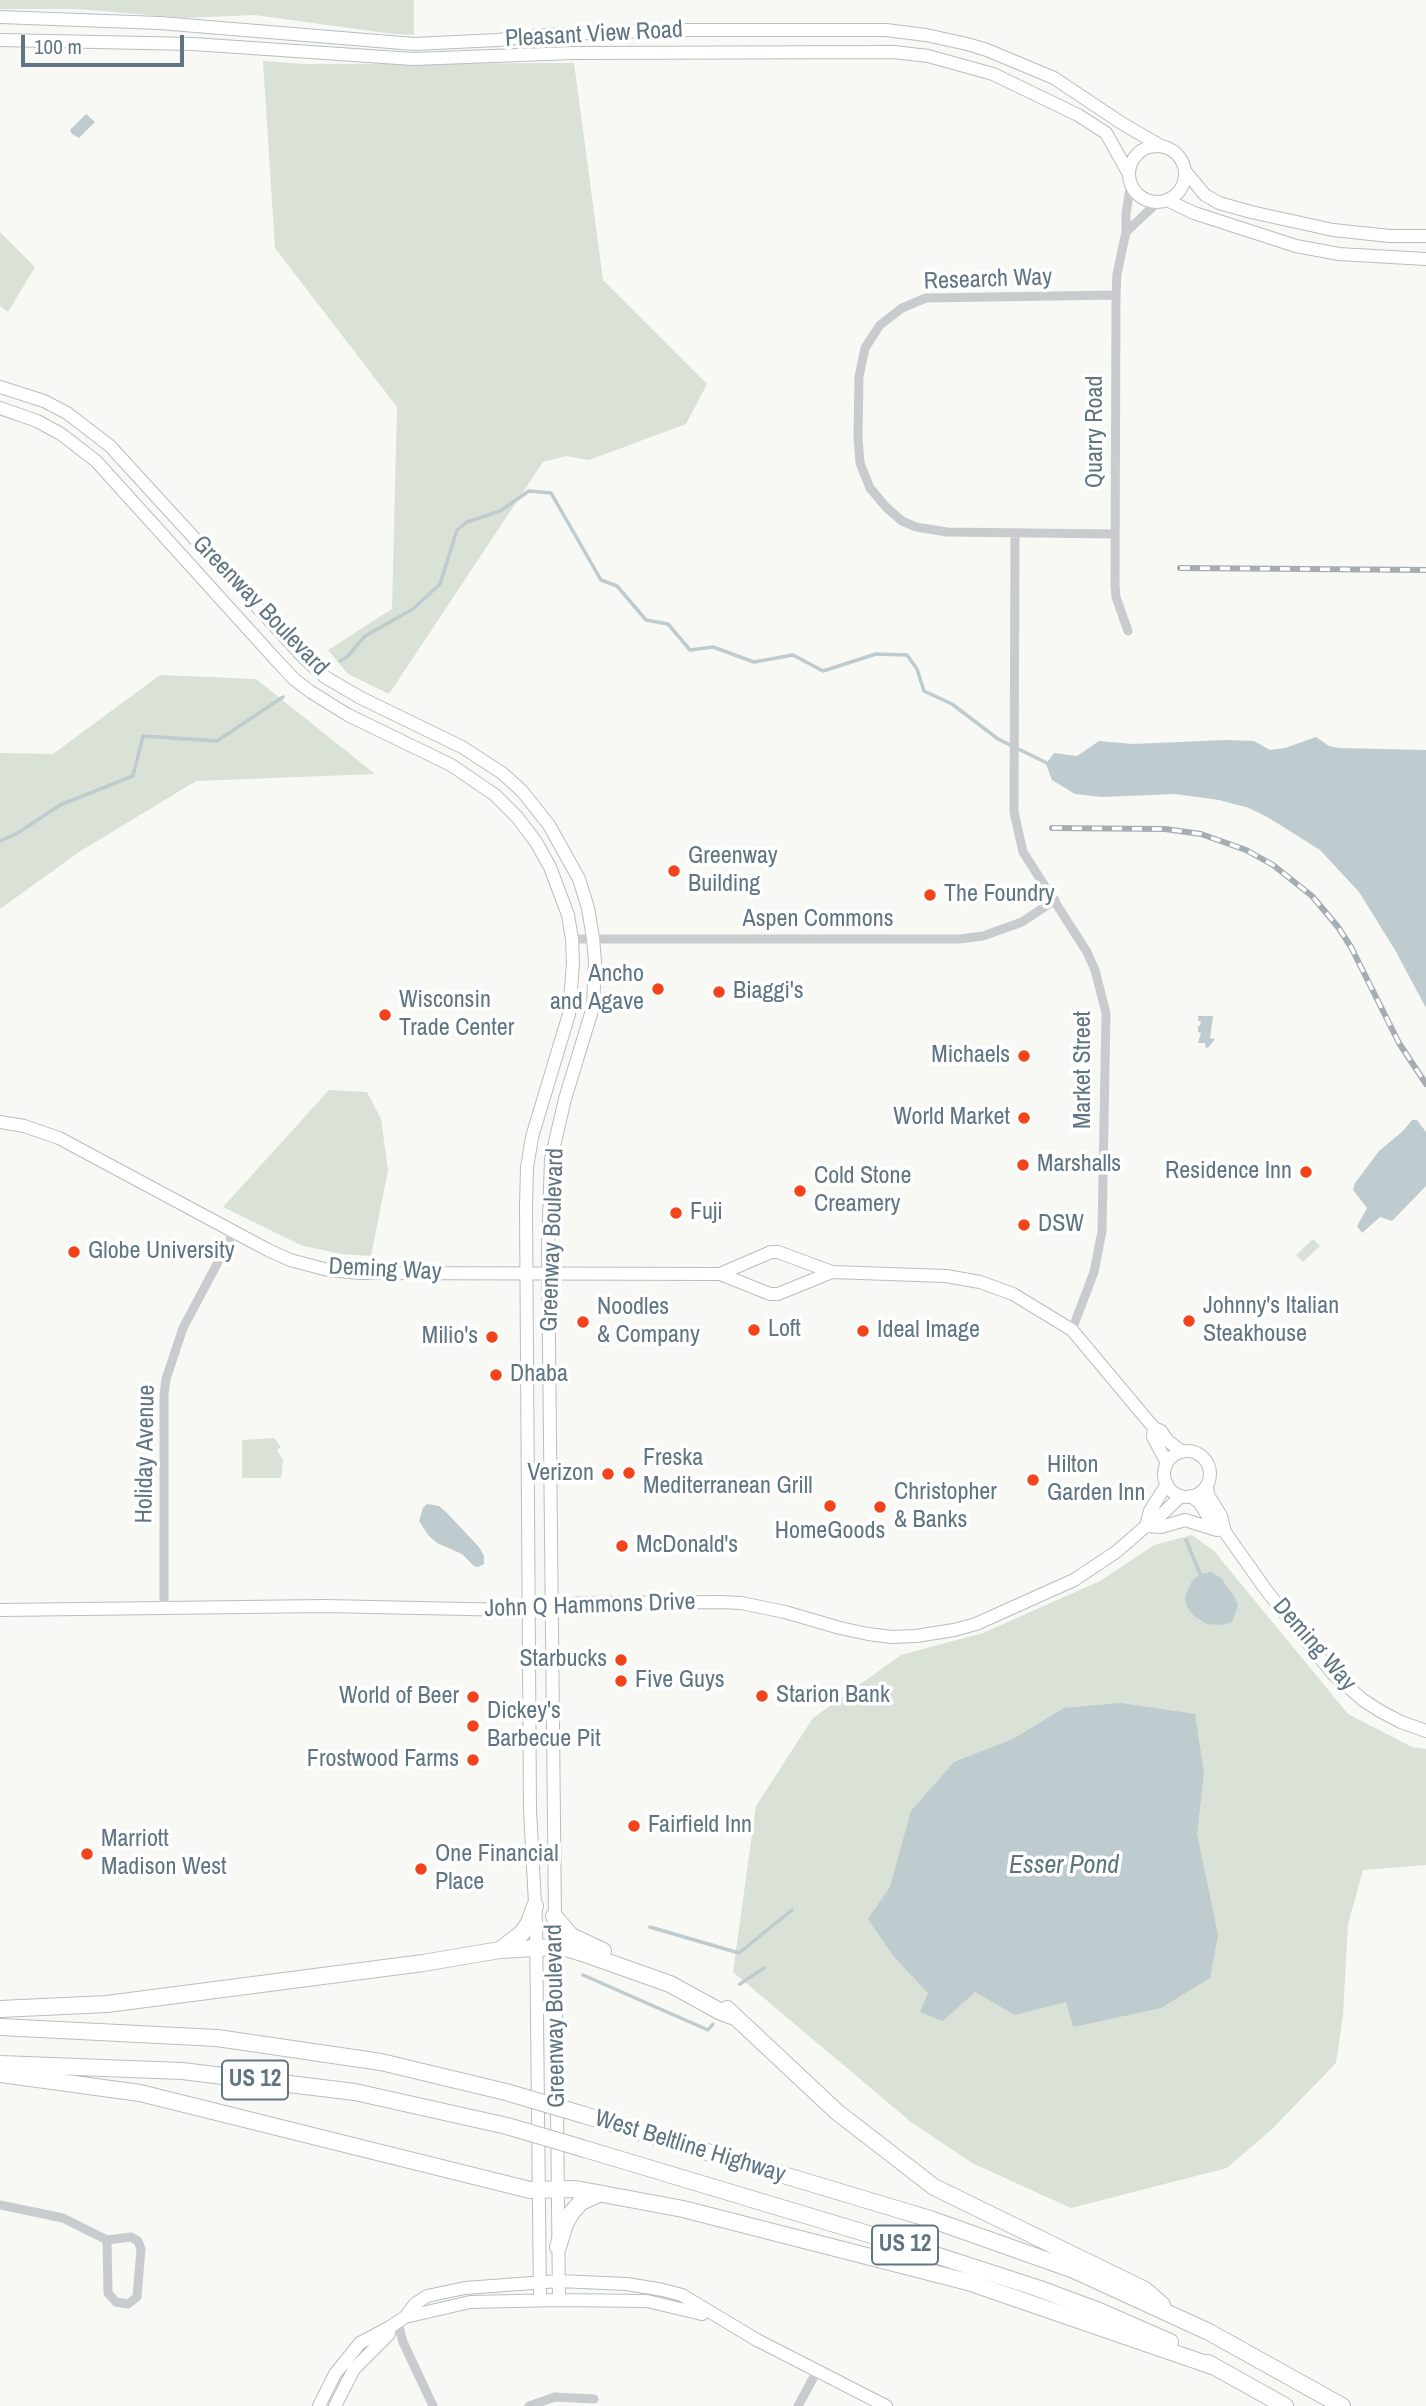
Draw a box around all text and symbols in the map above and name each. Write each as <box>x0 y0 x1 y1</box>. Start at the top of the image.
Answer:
street label: Pleasant View Road <box>504 16 684 54</box>
scale bar <box>24 21 187 65</box>
text: 100 m <box>34 32 82 61</box>
street label: Research Way <box>923 263 1053 297</box>
street label: Quarry Road <box>1082 376 1110 488</box>
street label: Greenway Boulevard <box>186 530 334 682</box>
place label: Greenway Building <box>688 843 778 899</box>
marker: Greenway Building <box>666 863 682 879</box>
place label: The Foundry <box>944 881 1055 909</box>
marker: The Foundry <box>922 887 938 903</box>
street label: Aspen Commons <box>743 906 893 934</box>
place label: Ancho and Agave <box>550 961 644 1017</box>
place label: Biaggi's <box>733 978 804 1006</box>
marker: Ancho and Agave <box>650 981 666 997</box>
marker: Biaggi's <box>711 984 727 1000</box>
place label: Wisconsin Trade Center <box>399 987 514 1043</box>
marker: Wisconsin Trade Center <box>377 1007 393 1023</box>
street label: Market Street <box>1070 1011 1098 1129</box>
place label: Michaels <box>931 1042 1010 1070</box>
marker: Michaels <box>1016 1048 1032 1064</box>
place label: World Market <box>893 1104 1010 1132</box>
marker: World Market <box>1016 1110 1032 1126</box>
street label: Greenway Boulevard <box>535 1148 571 1332</box>
place label: Marshalls <box>1037 1151 1121 1179</box>
marker: Marshalls <box>1015 1157 1031 1173</box>
place label: Residence Inn <box>1165 1158 1292 1186</box>
place label: Cold Stone Creamery <box>814 1163 911 1219</box>
marker: Residence Inn <box>1298 1164 1314 1180</box>
marker: Cold Stone Creamery <box>792 1183 808 1199</box>
place label: Fuji <box>690 1199 723 1227</box>
marker: Fuji <box>668 1205 684 1221</box>
place label: DSW <box>1038 1211 1084 1239</box>
marker: DSW <box>1016 1217 1032 1233</box>
place label: Globe University <box>88 1238 235 1266</box>
marker: Globe University <box>66 1244 82 1260</box>
street label: Deming Way <box>328 1253 442 1287</box>
place label: Johnny's Italian Steakhouse <box>1203 1293 1339 1349</box>
place label: Noodles & Company <box>597 1294 700 1350</box>
marker: Johnny's Italian Steakhouse <box>1181 1313 1197 1329</box>
marker: Noodles & Company <box>575 1314 591 1330</box>
place label: Loft <box>768 1316 801 1344</box>
place label: Ideal Image <box>877 1317 980 1345</box>
marker: Loft <box>746 1322 762 1338</box>
place label: Milio's <box>422 1323 478 1351</box>
marker: Ideal Image <box>855 1323 871 1339</box>
marker: Milio's <box>484 1329 500 1345</box>
place label: Dhaba <box>510 1361 568 1389</box>
marker: Dhaba <box>488 1367 504 1383</box>
street label: Holiday Avenue <box>130 1384 162 1524</box>
place label: Freska Mediterranean Grill <box>643 1445 813 1501</box>
place label: Hilton Garden Inn <box>1047 1452 1145 1508</box>
place label: Verizon <box>527 1460 594 1488</box>
marker: Freska Mediterranean Grill <box>621 1465 637 1481</box>
marker: Verizon <box>600 1466 616 1482</box>
marker: Hilton Garden Inn <box>1025 1472 1041 1488</box>
place label: Christopher & Banks <box>894 1479 997 1535</box>
marker: HomeGoods <box>822 1498 838 1514</box>
marker: Christopher & Banks <box>872 1499 888 1515</box>
place label: HomeGoods <box>775 1518 885 1546</box>
place label: McDonald's <box>636 1532 738 1560</box>
marker: McDonald's <box>614 1538 630 1554</box>
street label: John Q Hammons Drive <box>484 1588 696 1624</box>
street label: Deming Way <box>1266 1593 1362 1697</box>
place label: Starbucks <box>519 1646 607 1674</box>
marker: Starbucks <box>613 1652 629 1668</box>
place label: Five Guys <box>635 1667 725 1695</box>
marker: Five Guys <box>613 1673 629 1689</box>
place label: Starion Bank <box>776 1682 890 1710</box>
place label: World of Beer <box>339 1683 459 1711</box>
marker: Starion Bank <box>754 1688 770 1704</box>
marker: World of Beer <box>465 1689 481 1705</box>
place label: Dickey's Barbecue Pit <box>487 1698 601 1754</box>
marker: Dickey's Barbecue Pit <box>465 1718 481 1734</box>
place label: Frostwood Farms <box>307 1746 459 1774</box>
marker: Frostwood Farms <box>465 1752 481 1768</box>
place label: Fairfield Inn <box>648 1812 752 1840</box>
marker: Fairfield Inn <box>626 1818 642 1834</box>
place label: Marriott Madison West <box>101 1826 226 1882</box>
place label: One Financial Place <box>435 1841 559 1897</box>
marker: Marriott Madison West <box>79 1846 95 1862</box>
water label: Esser Pond <box>1009 1850 1119 1882</box>
marker: One Financial Place <box>413 1861 429 1877</box>
street label: Greenway Boulevard <box>540 1924 572 2108</box>
road number: US 12 <box>222 2060 288 2100</box>
street label: West Beltline Highway <box>591 2104 789 2190</box>
road number: US 12 <box>872 2226 938 2264</box>

